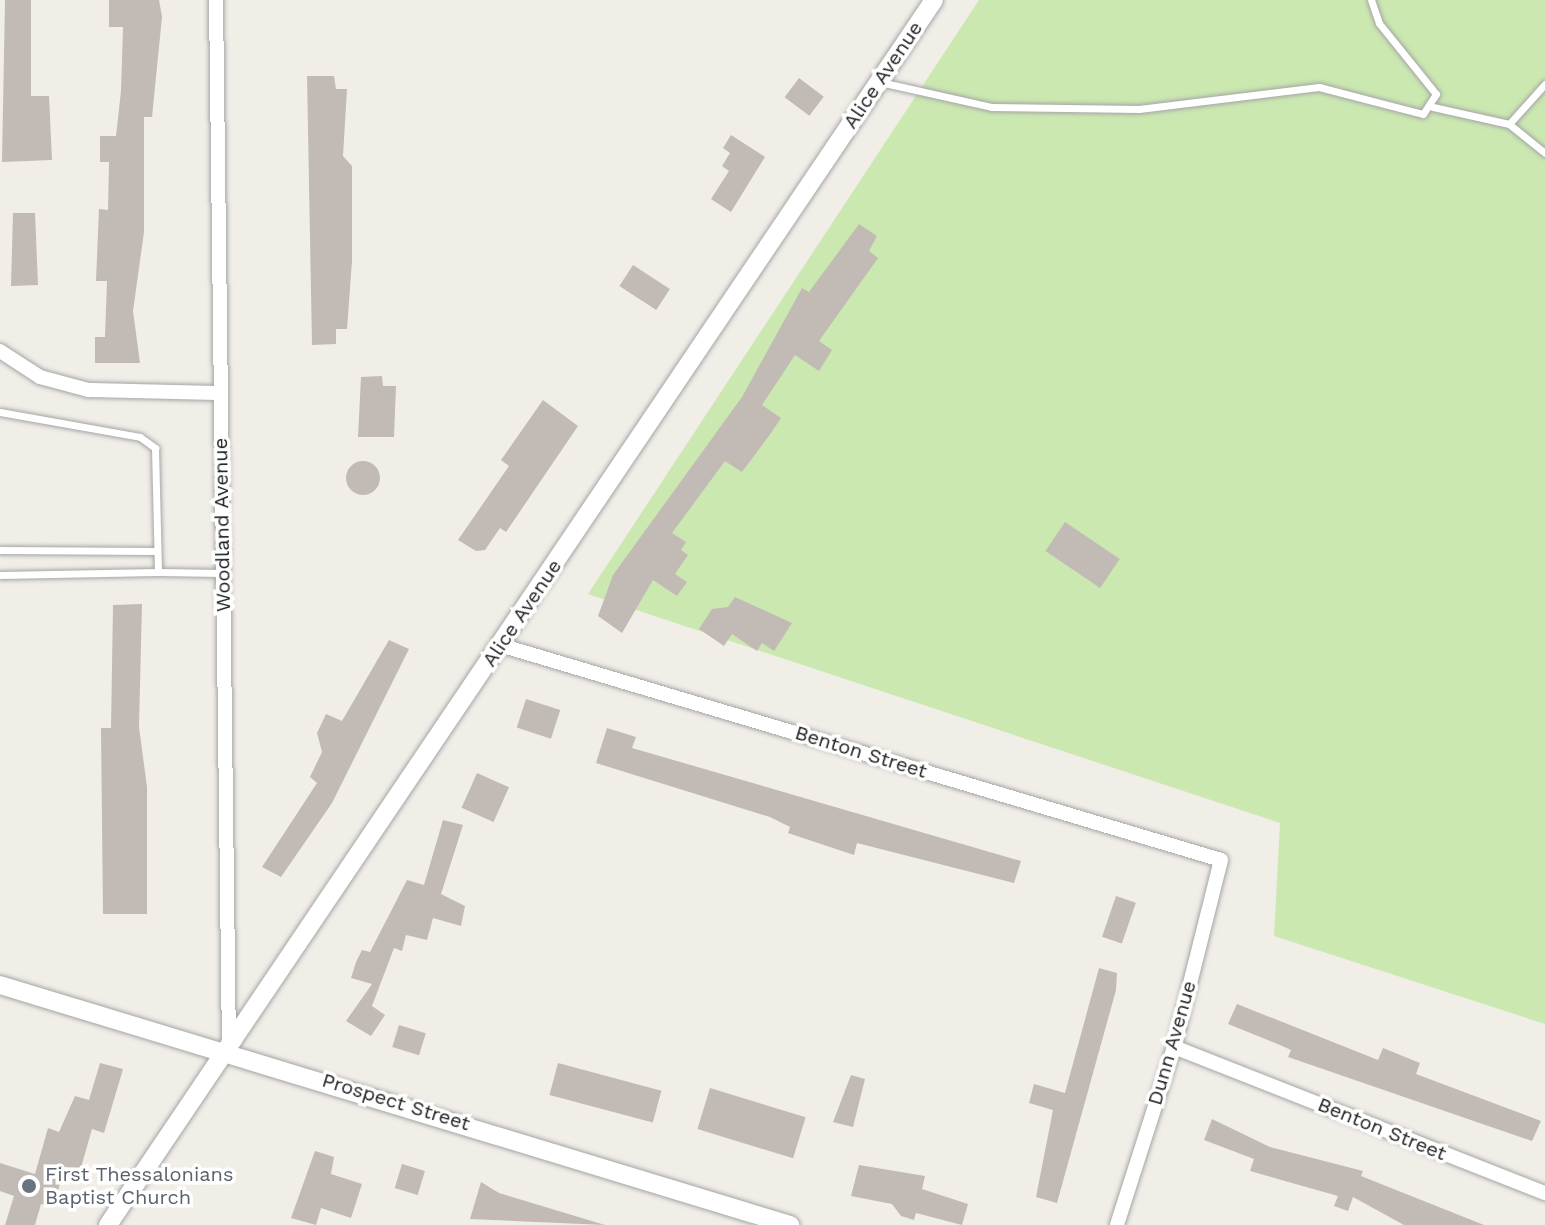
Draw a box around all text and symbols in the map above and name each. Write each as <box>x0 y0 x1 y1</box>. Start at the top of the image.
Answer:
street label: Alice Avenue <box>838 16 928 134</box>
street label: Woodland Avenue <box>208 437 236 613</box>
street label: Alice Avenue <box>477 554 567 672</box>
street label: Benton Street <box>792 721 930 783</box>
street label: Dunn Avenue <box>1143 978 1201 1108</box>
street label: Prospect Street <box>319 1068 473 1136</box>
street label: Benton Street <box>1314 1092 1450 1166</box>
place label: First Thessalonians Baptist Church <box>45 1162 234 1209</box>
marker: First Thessalonians Baptist Church <box>20 1177 38 1195</box>

